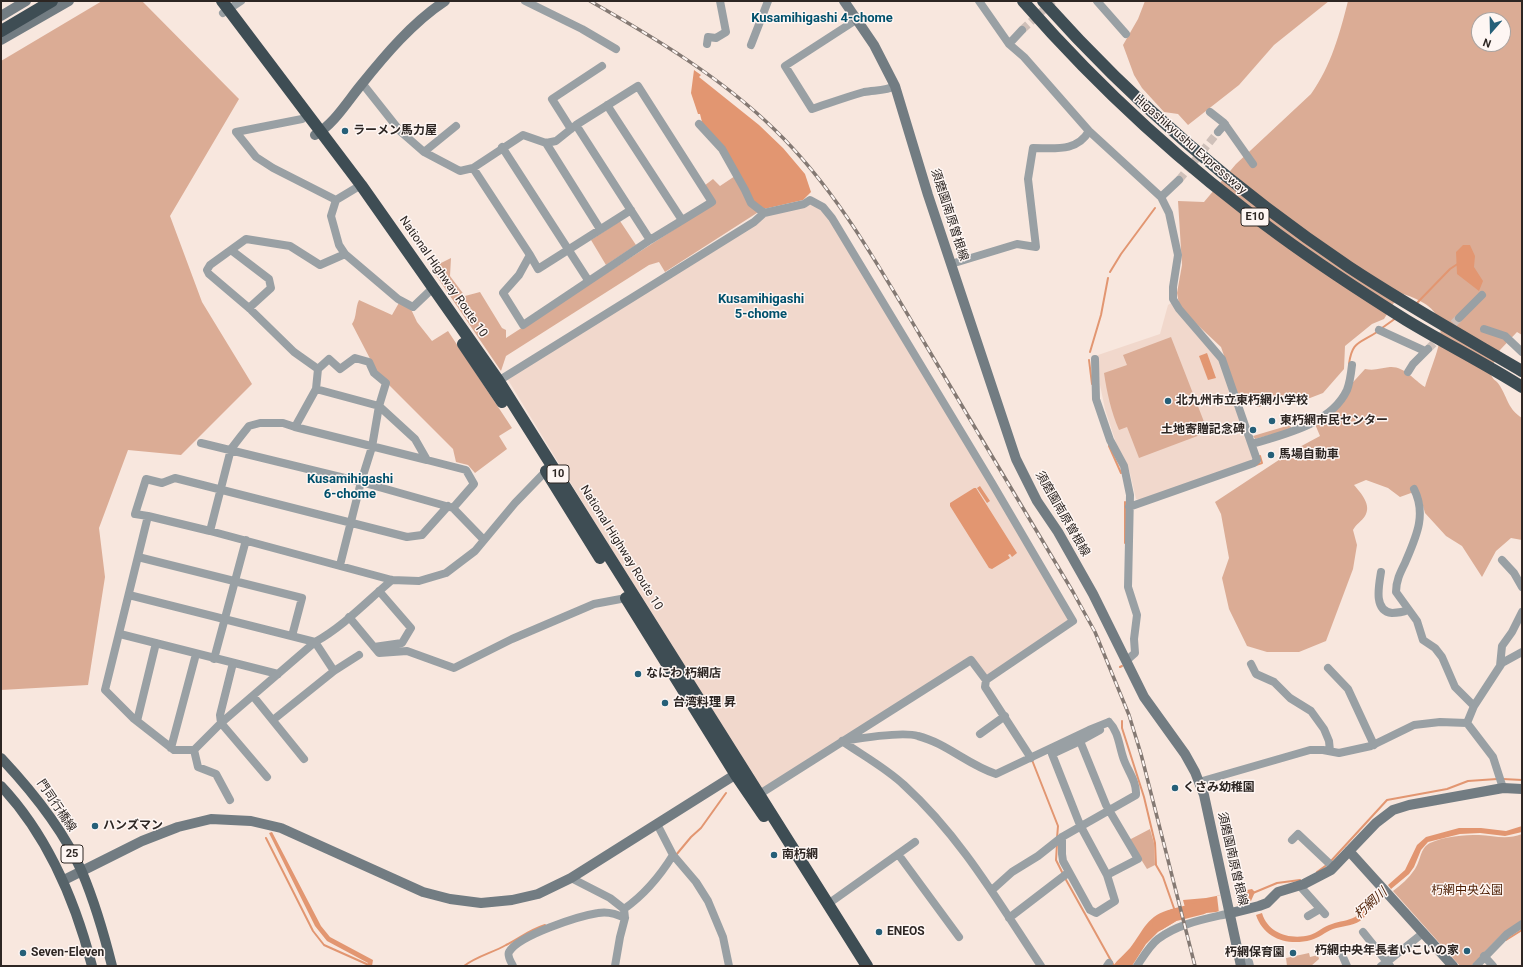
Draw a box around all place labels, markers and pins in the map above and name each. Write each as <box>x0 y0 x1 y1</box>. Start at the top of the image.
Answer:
place label: ラーメン馬力屋 <box>353 124 437 138</box>
marker: ラーメン馬力屋 <box>340 126 350 136</box>
place label: 北九州市立東朽網小学校 <box>1176 394 1308 408</box>
marker: 北九州市立東朽網小学校 <box>1163 396 1173 406</box>
place label: 東朽網市民センター <box>1280 414 1388 428</box>
marker: 東朽網市民センター <box>1267 416 1277 426</box>
place label: 土地寄贈記念碑 <box>1161 423 1245 437</box>
marker: 土地寄贈記念碑 <box>1248 425 1258 435</box>
place label: 馬場自動車 <box>1279 448 1339 462</box>
marker: 馬場自動車 <box>1266 450 1276 460</box>
place label: なにわ 朽網店 <box>646 667 721 681</box>
marker: なにわ 朽網店 <box>633 669 643 679</box>
place label: 台湾料理 昇 <box>673 696 736 710</box>
marker: 台湾料理 昇 <box>660 698 670 708</box>
place label: くさみ幼稚園 <box>1183 781 1255 795</box>
marker: くさみ幼稚園 <box>1170 783 1180 793</box>
place label: ハンズマン <box>103 819 163 833</box>
marker: ハンズマン <box>90 821 100 831</box>
place label: 南朽網 <box>782 848 818 862</box>
marker: 南朽網 <box>769 850 779 860</box>
place label: ENEOS <box>887 925 925 939</box>
marker: ENEOS <box>874 927 884 937</box>
place label: 朽網中央年長者いこいの家 <box>1315 944 1459 958</box>
place label: Seven-Eleven <box>31 946 104 960</box>
place label: 朽網保育園 <box>1225 946 1285 960</box>
marker: 朽網中央年長者いこいの家 <box>1462 946 1472 956</box>
marker: Seven-Eleven <box>18 948 28 958</box>
marker: 朽網保育園 <box>1288 948 1298 958</box>

